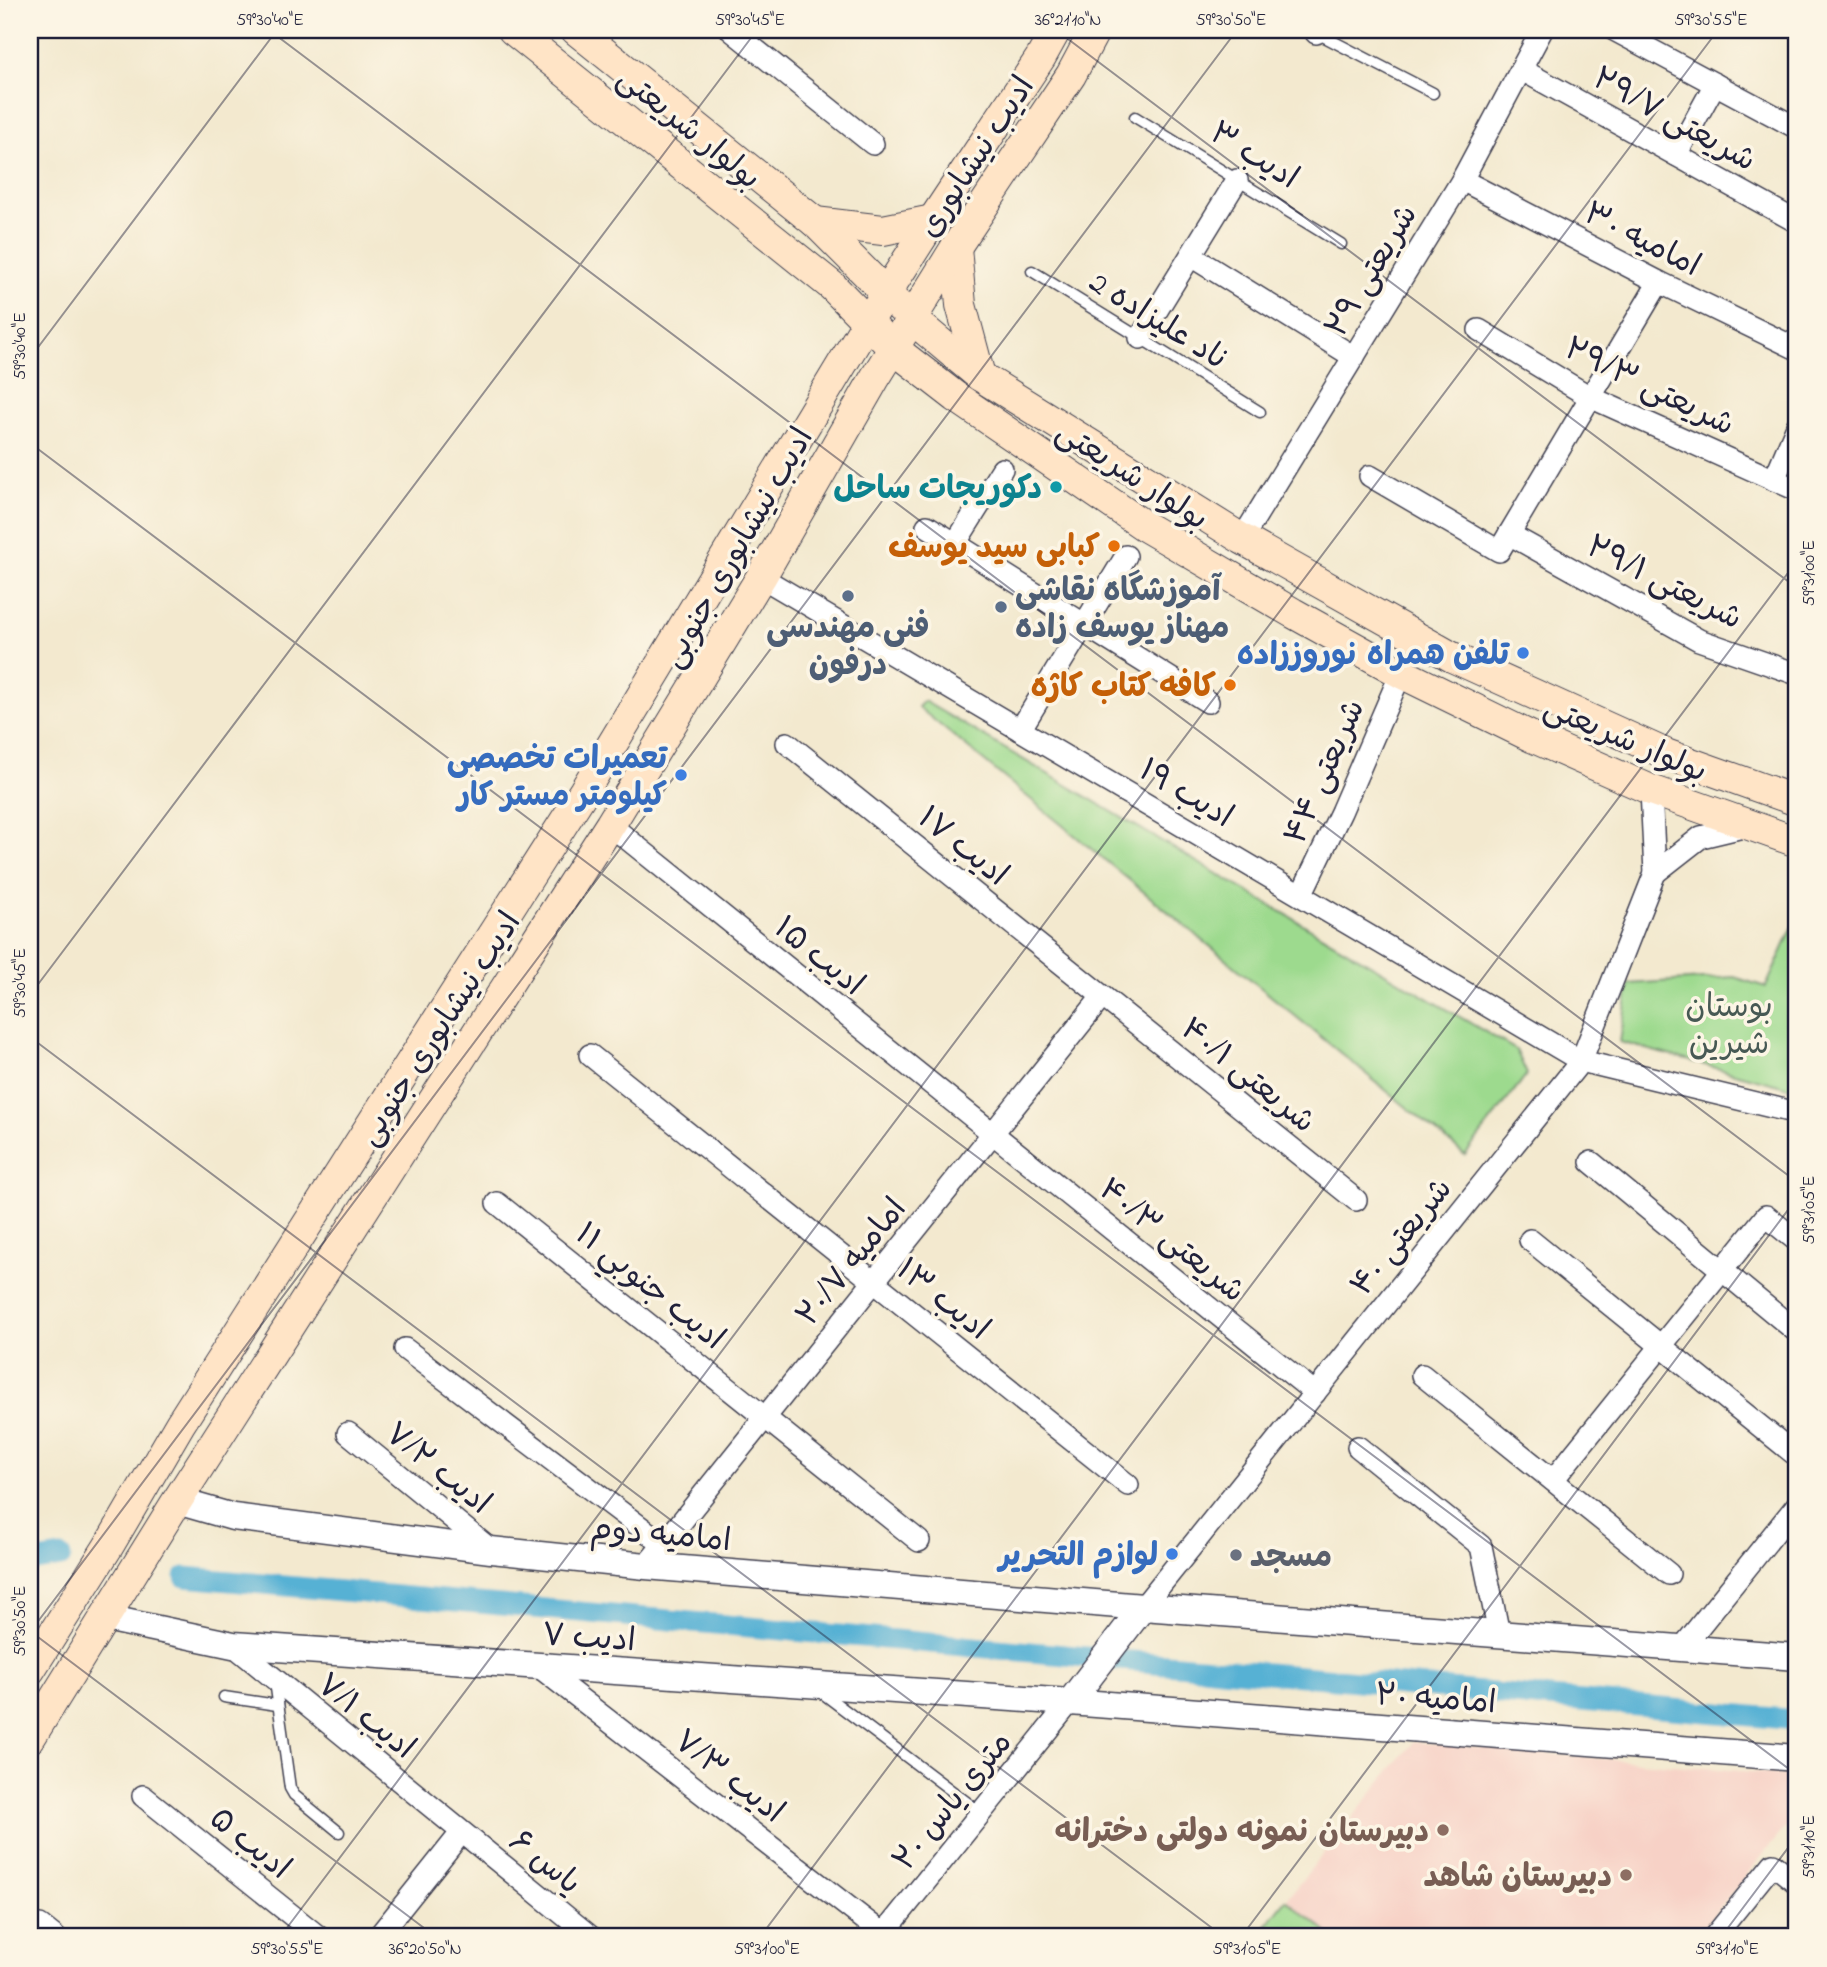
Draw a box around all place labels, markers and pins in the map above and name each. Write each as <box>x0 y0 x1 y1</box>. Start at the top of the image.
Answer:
place label: دکوریجات ساحل <box>833 467 1042 514</box>
marker: دکوریجات ساحل <box>1048 479 1064 495</box>
place label: کبابی سید یوسف <box>888 526 1100 573</box>
marker: کبابی سید یوسف <box>1106 538 1122 554</box>
place label: آموزشگاه نقاشی مهناز یوسف زاده <box>1015 569 1230 653</box>
marker: فنی مهندسی درفون <box>840 588 856 604</box>
marker: آموزشگاه نقاشی مهناز یوسف زاده <box>993 599 1009 615</box>
place label: فنی مهندسی درفون <box>766 606 930 690</box>
place label: تلفن همراه نوروززاده <box>1237 633 1511 680</box>
marker: تلفن همراه نوروززاده <box>1515 645 1531 661</box>
place label: کافه کتاب کاژه <box>1030 665 1216 712</box>
marker: کافه کتاب کاژه <box>1222 677 1238 693</box>
place label: تعمیرات تخصصی کیلومتر مستر کار <box>447 737 669 821</box>
marker: تعمیرات تخصصی کیلومتر مستر کار <box>673 767 689 783</box>
place label: لوازم التحریر <box>996 1534 1158 1581</box>
place label: مسجد <box>1250 1535 1332 1582</box>
marker: لوازم التحریر <box>1164 1546 1180 1562</box>
marker: مسجد <box>1228 1547 1244 1563</box>
place label: دبیرستان نمونه دولتی دخترانه <box>1054 1810 1429 1857</box>
marker: دبیرستان نمونه دولتی دخترانه <box>1435 1822 1451 1838</box>
place label: دبیرستان شاهد <box>1424 1855 1612 1902</box>
marker: دبیرستان شاهد <box>1618 1867 1634 1883</box>

